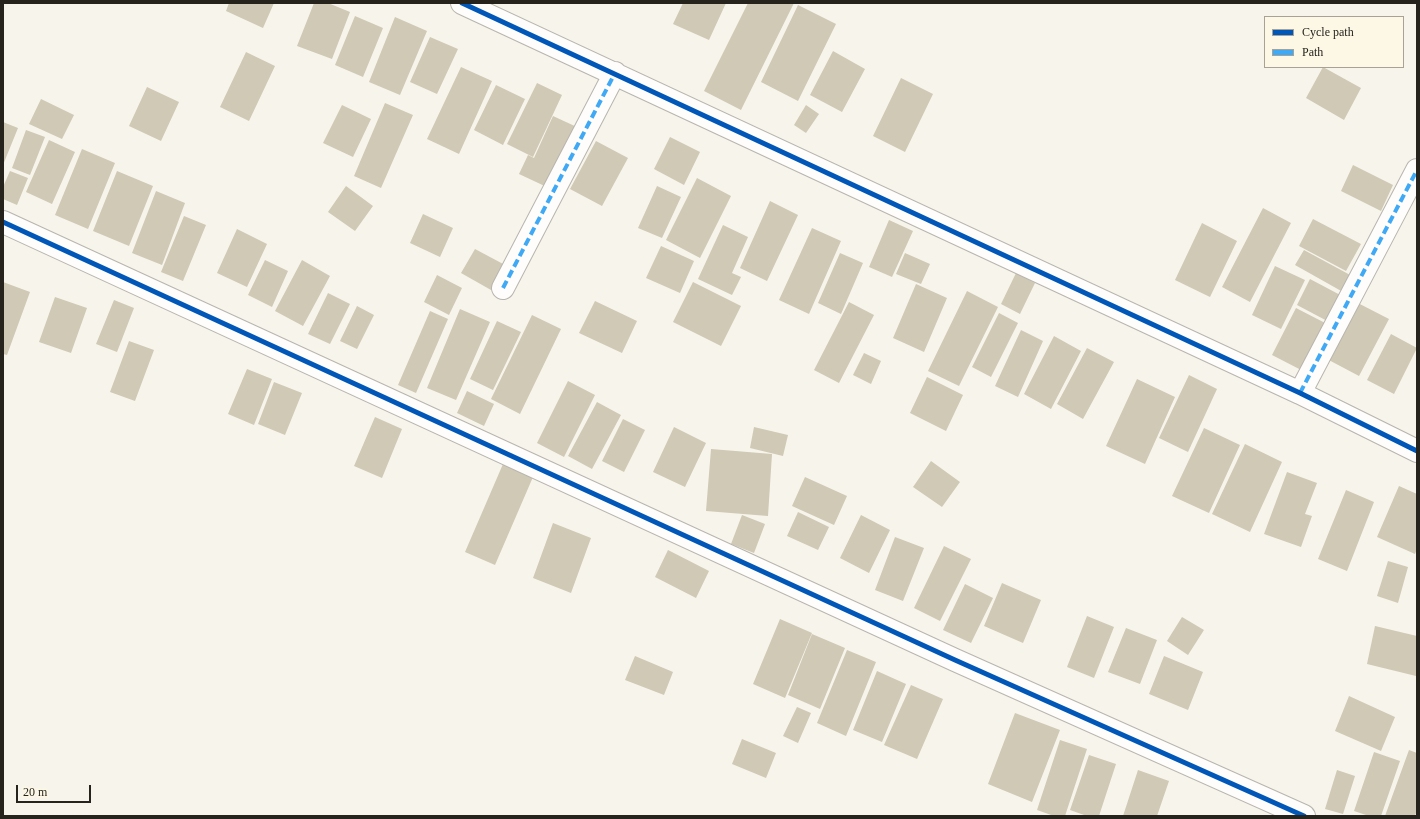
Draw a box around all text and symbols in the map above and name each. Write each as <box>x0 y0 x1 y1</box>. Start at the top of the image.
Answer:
legend <box>1264 16 1404 68</box>
text: Cycle path <box>1302 25 1354 39</box>
text: Path <box>1302 45 1323 59</box>
scale bar <box>18 777 93 803</box>
text: 20 m <box>23 785 47 799</box>

